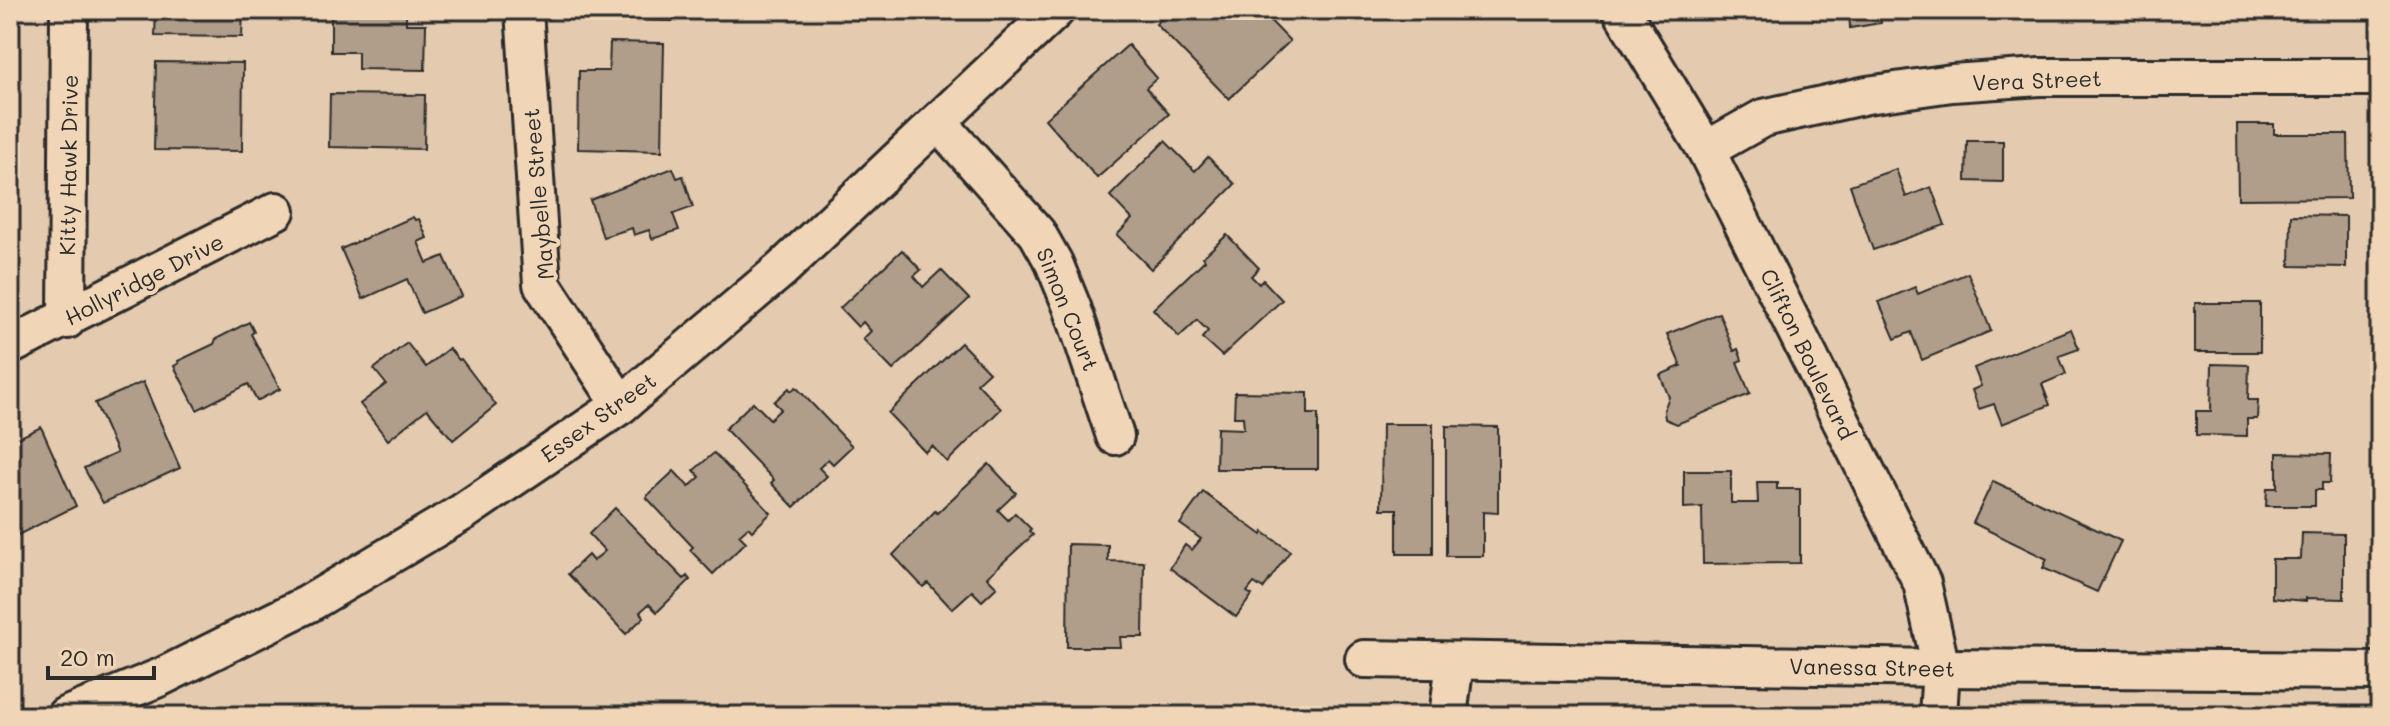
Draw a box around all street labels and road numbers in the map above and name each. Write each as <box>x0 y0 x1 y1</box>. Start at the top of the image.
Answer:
street label: Vera Street <box>1972 63 2102 97</box>
street label: Kitty Hawk Drive <box>52 74 84 256</box>
street label: Maybelle Street <box>516 107 560 281</box>
street label: Hollyridge Drive <box>60 226 228 332</box>
street label: Simon Court <box>1030 243 1106 375</box>
street label: Clifton Boulevard <box>1754 264 1862 444</box>
street label: Essex Street <box>535 365 661 469</box>
street label: Vanessa Street <box>1789 651 1955 683</box>

